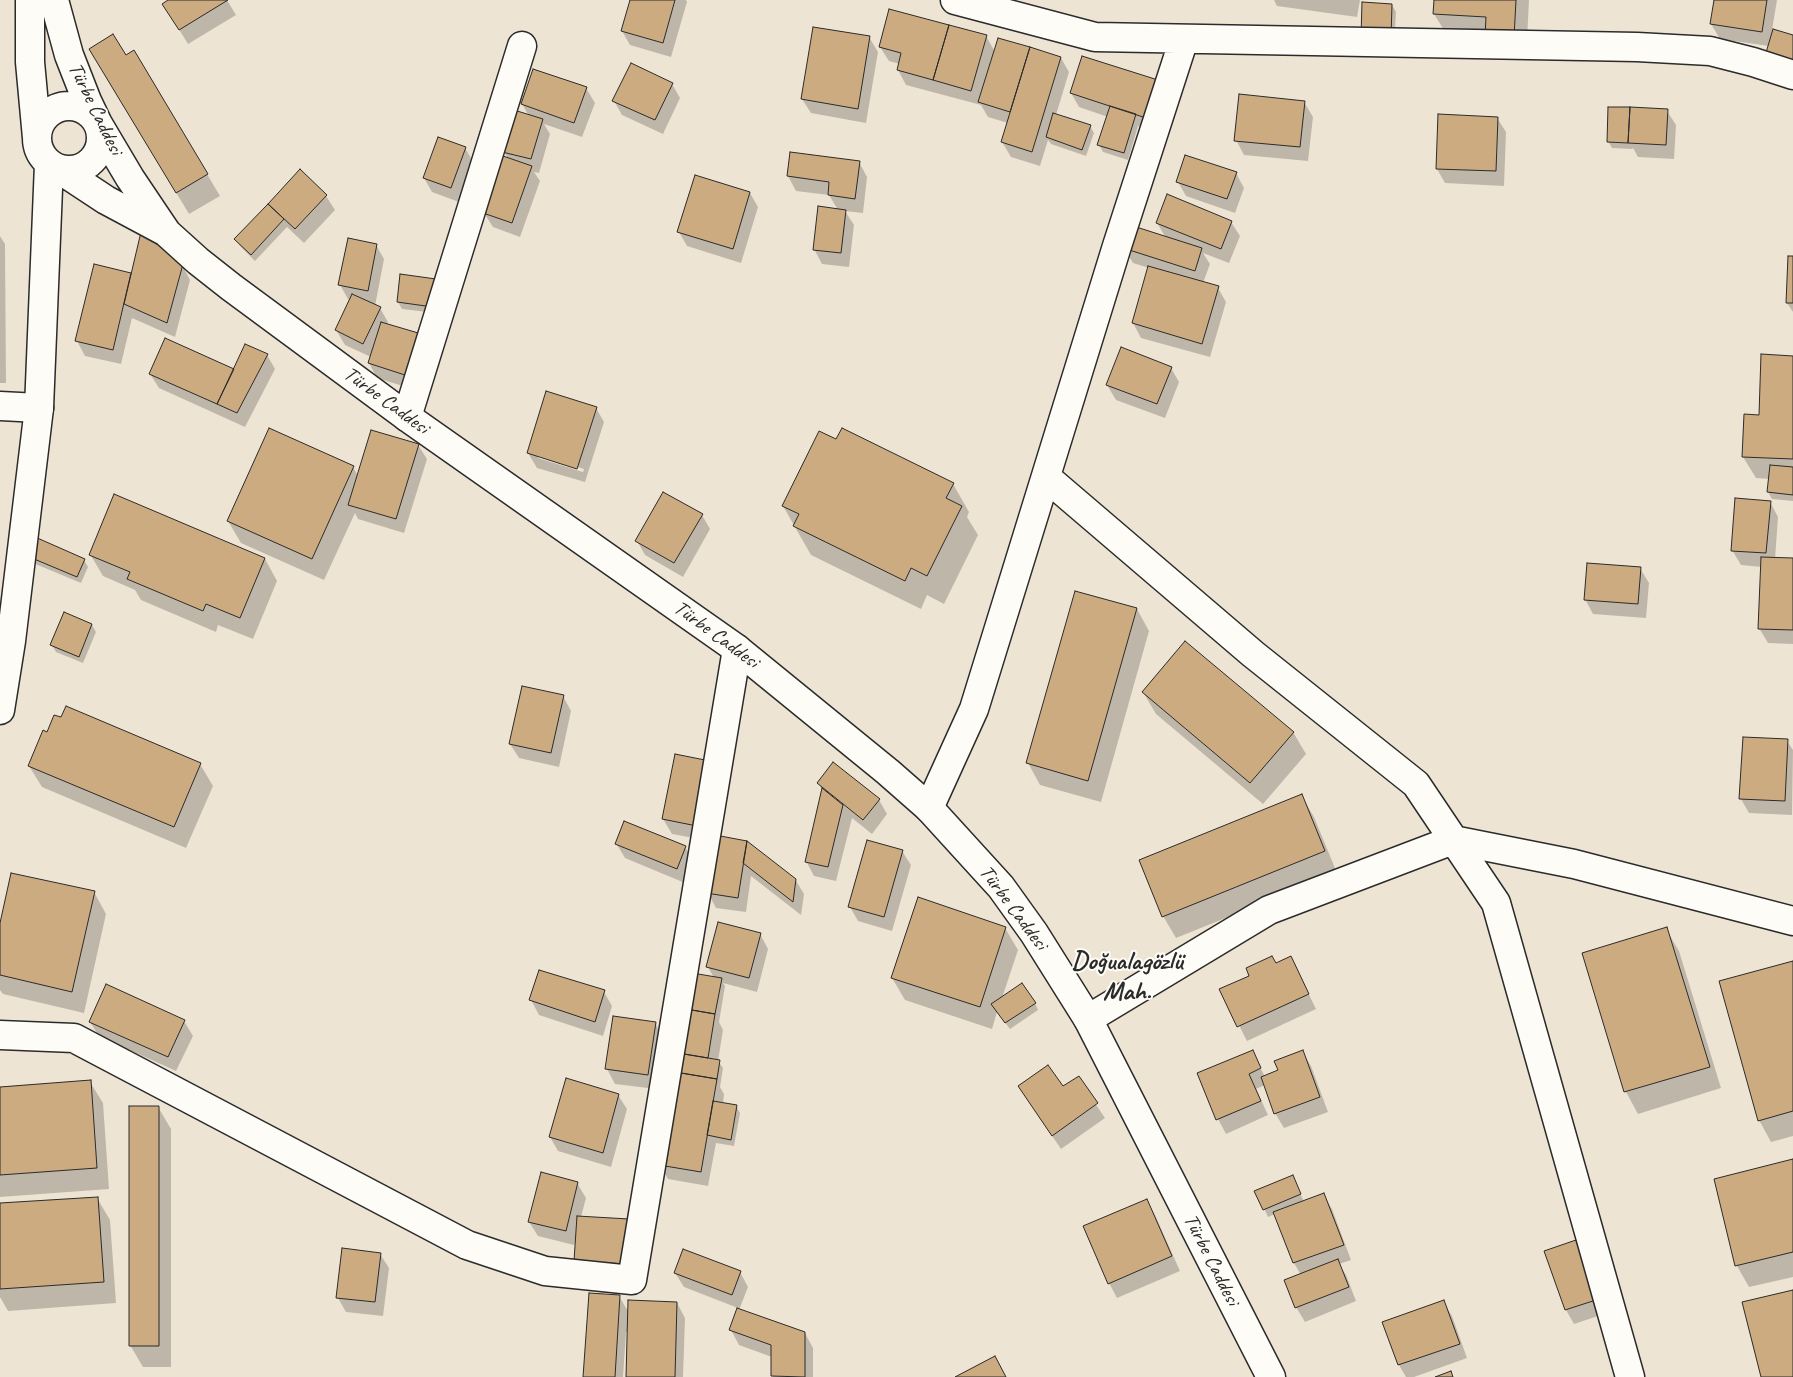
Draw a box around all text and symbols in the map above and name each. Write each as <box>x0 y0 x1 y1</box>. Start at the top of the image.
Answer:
street label: Türbe Caddesi <box>62 59 128 159</box>
street label: Türbe Caddesi <box>338 362 434 440</box>
street label: Türbe Caddesi <box>668 596 764 674</box>
street label: Türbe Caddesi <box>973 861 1053 955</box>
district label: Doğualagözlü Mah. <box>1071 946 1183 1008</box>
street label: Türbe Caddesi <box>1177 1210 1245 1310</box>

